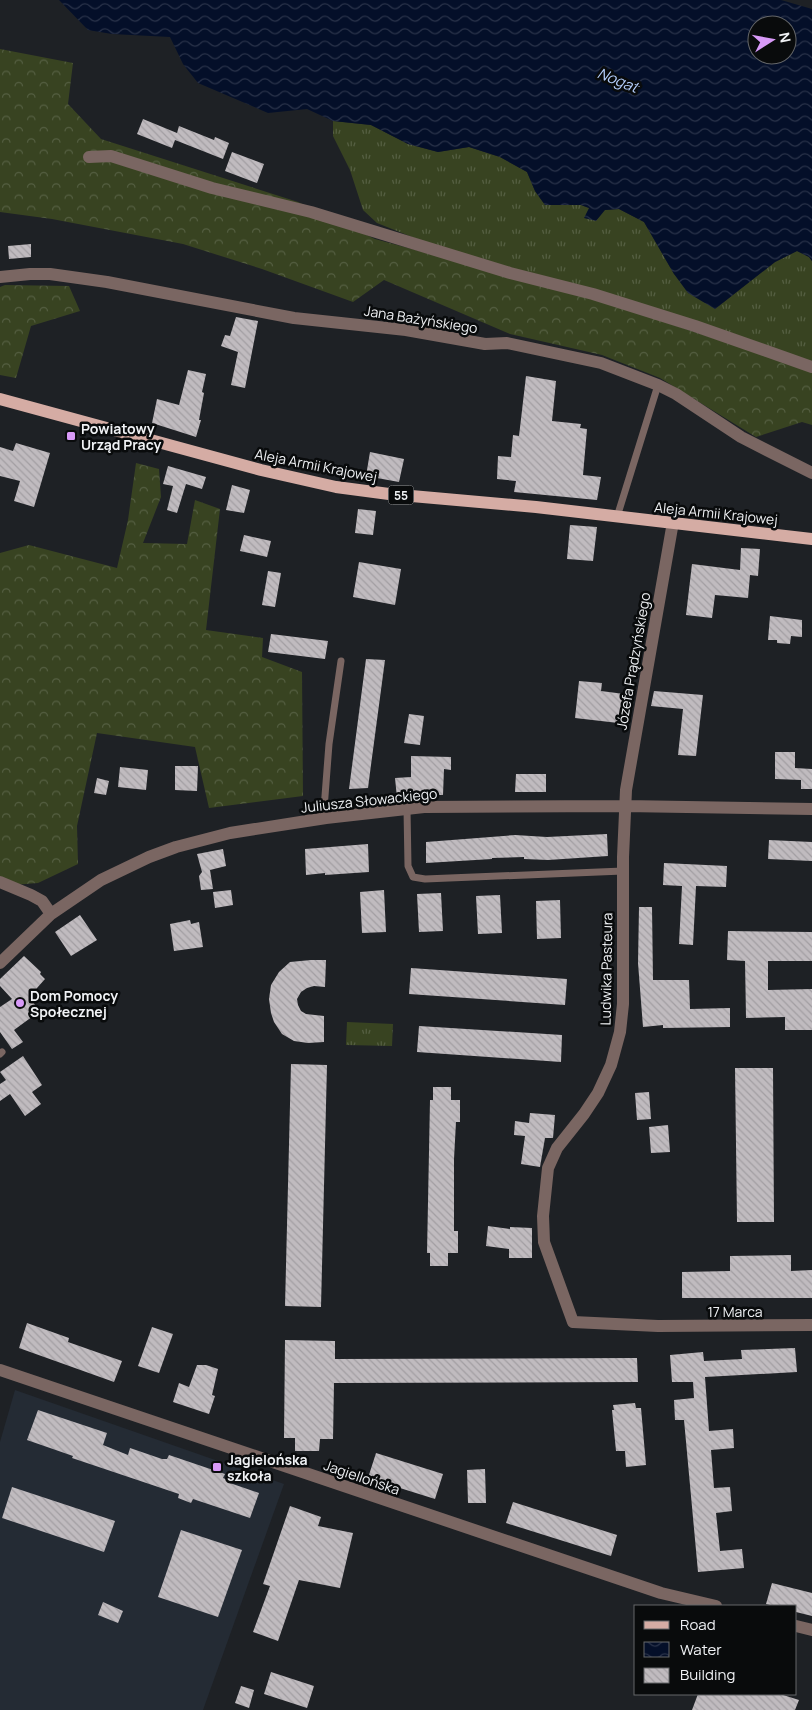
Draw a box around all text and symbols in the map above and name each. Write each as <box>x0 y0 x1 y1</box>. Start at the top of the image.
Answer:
north arrow <box>747 15 797 65</box>
text: N <box>775 31 796 44</box>
water label: Nogat <box>594 62 643 98</box>
street label: Jana Bażyńskiego <box>363 301 479 337</box>
place label: Powiatowy Urząd Pracy <box>81 419 161 454</box>
marker: Powiatowy Urząd Pracy <box>65 430 77 442</box>
street label: Aleja Armii Krajowej <box>253 444 379 486</box>
road number: 55 <box>388 486 414 504</box>
street label: Aleja Armii Krajowej <box>653 497 779 529</box>
street label: Józefa Prądzyńskiego <box>612 591 654 731</box>
street label: Juliusza Słowackiego <box>300 783 438 817</box>
street label: Ludwika Pasteura <box>596 912 616 1026</box>
place label: Dom Pomocy Społecznej <box>30 986 118 1021</box>
marker: Dom Pomocy Społecznej <box>14 997 26 1009</box>
street label: 17 Marca <box>707 1302 763 1321</box>
place label: Jagielońska szkoła <box>227 1450 308 1485</box>
street label: Jagiellońska <box>321 1455 403 1499</box>
marker: Jagielońska szkoła <box>211 1461 223 1473</box>
legend <box>634 1605 797 1695</box>
text: Road <box>680 1614 716 1635</box>
text: Water <box>680 1639 722 1660</box>
text: Building <box>680 1664 735 1685</box>

